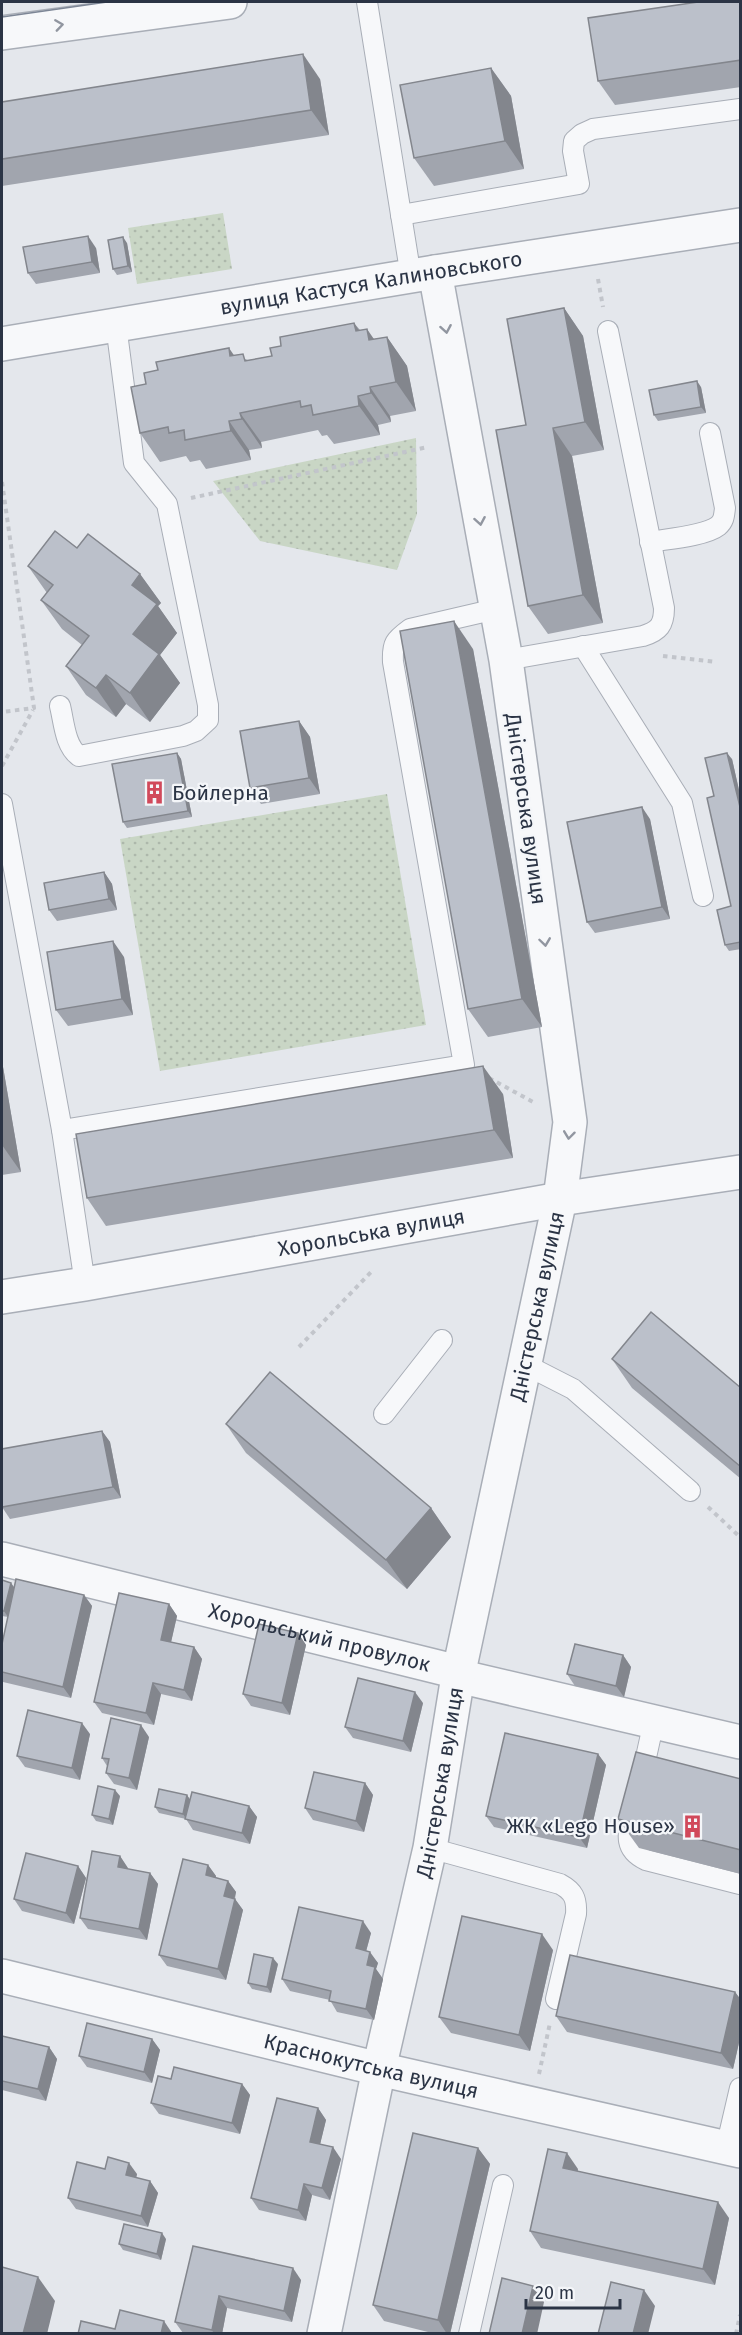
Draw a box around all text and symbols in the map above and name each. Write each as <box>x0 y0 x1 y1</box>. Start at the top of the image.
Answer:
one-way arrow <box>55 20 64 32</box>
street label: вулиця Кастуся Калиновського <box>218 246 524 321</box>
one-way arrow <box>439 324 452 334</box>
one-way arrow <box>473 516 486 526</box>
street label: Дністерська вулиця <box>500 711 552 906</box>
building icon: Бойлерна <box>141 780 167 806</box>
place label: Бойлерна <box>172 780 269 806</box>
one-way arrow <box>539 937 551 947</box>
one-way arrow <box>563 1131 575 1140</box>
street label: Хорольська вулиця <box>276 1203 467 1262</box>
street label: Дністерська вулиця <box>504 1209 570 1404</box>
street label: Хорольський провулок <box>206 1598 433 1678</box>
street label: Дністерська вулиця <box>410 1685 469 1881</box>
place label: ЖК «Lego House» <box>506 1813 675 1839</box>
building icon: ЖК «Lego House» <box>680 1813 706 1839</box>
street label: Краснокутська вулиця <box>261 2028 481 2104</box>
scale bar <box>526 2272 620 2310</box>
text: 20 m <box>535 2282 574 2304</box>

